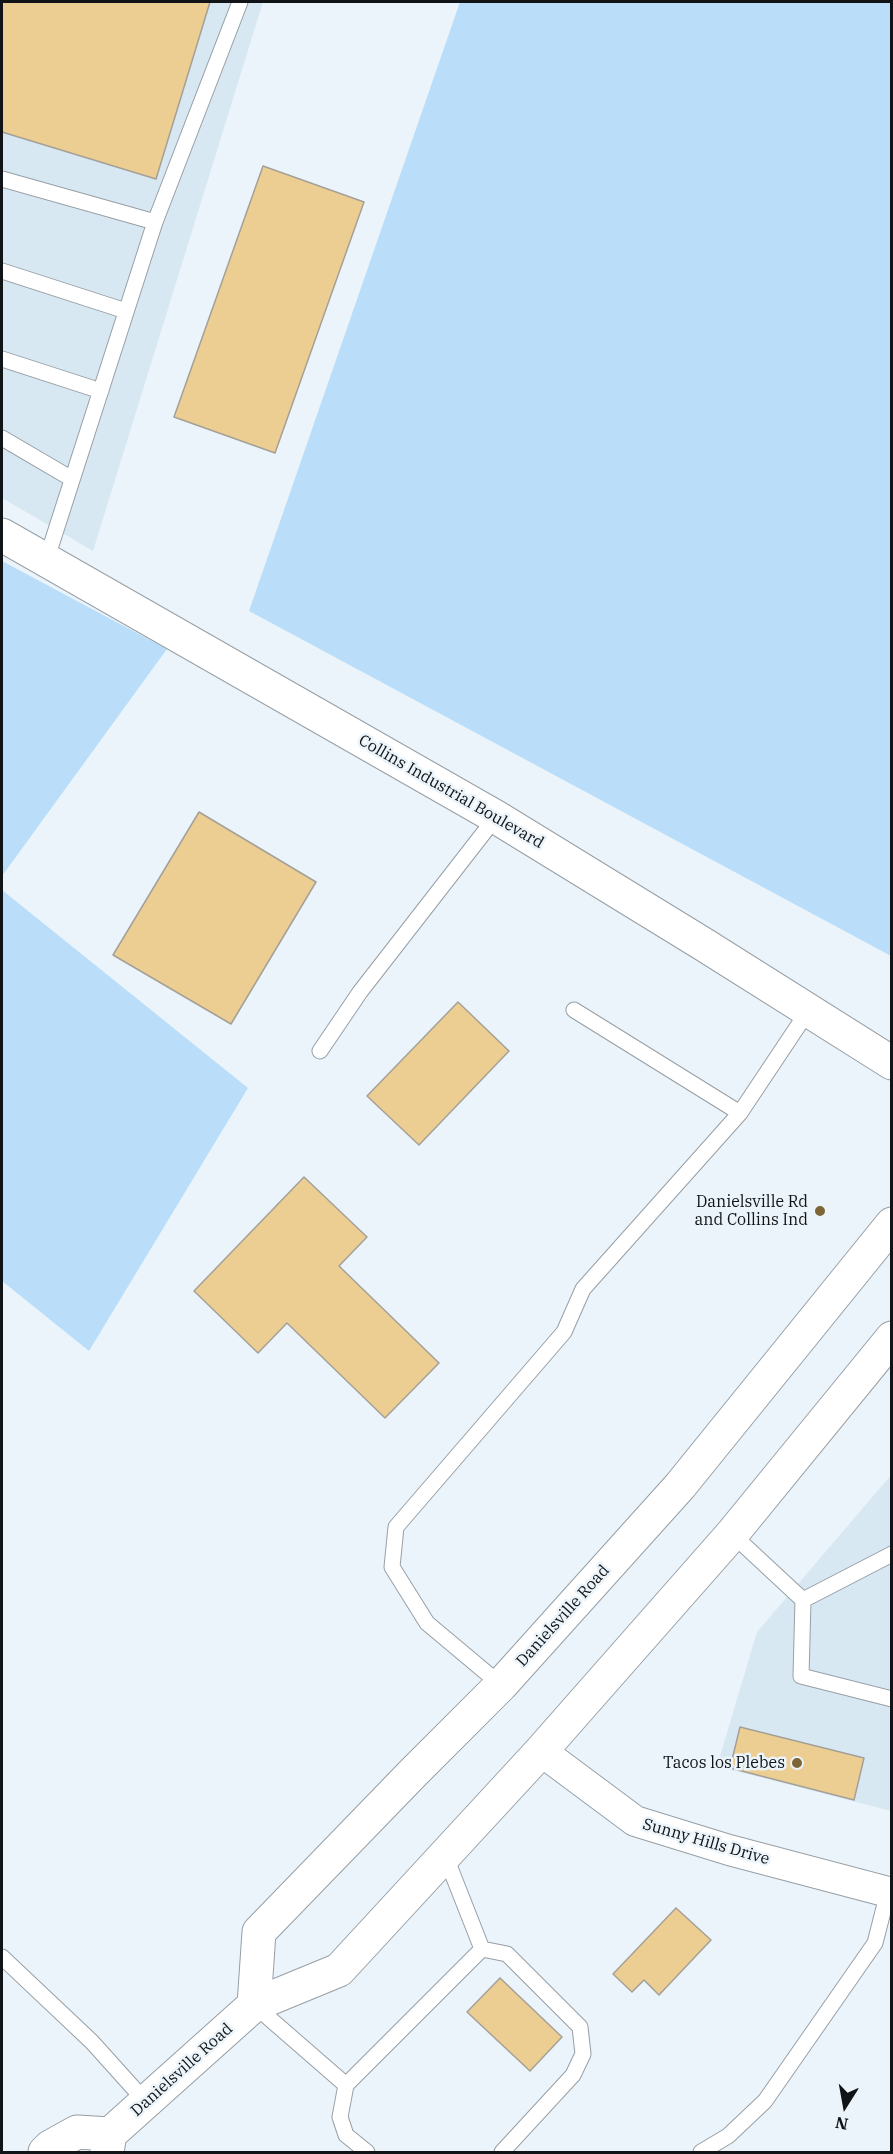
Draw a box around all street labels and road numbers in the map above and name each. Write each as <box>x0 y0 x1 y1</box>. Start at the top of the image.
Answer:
street label: Collins Industrial Boulevard <box>355 731 547 853</box>
street label: Danielsville Road <box>512 1561 614 1671</box>
street label: Sunny Hills Drive <box>640 1815 772 1869</box>
street label: Danielsville Road <box>127 2019 237 2121</box>

